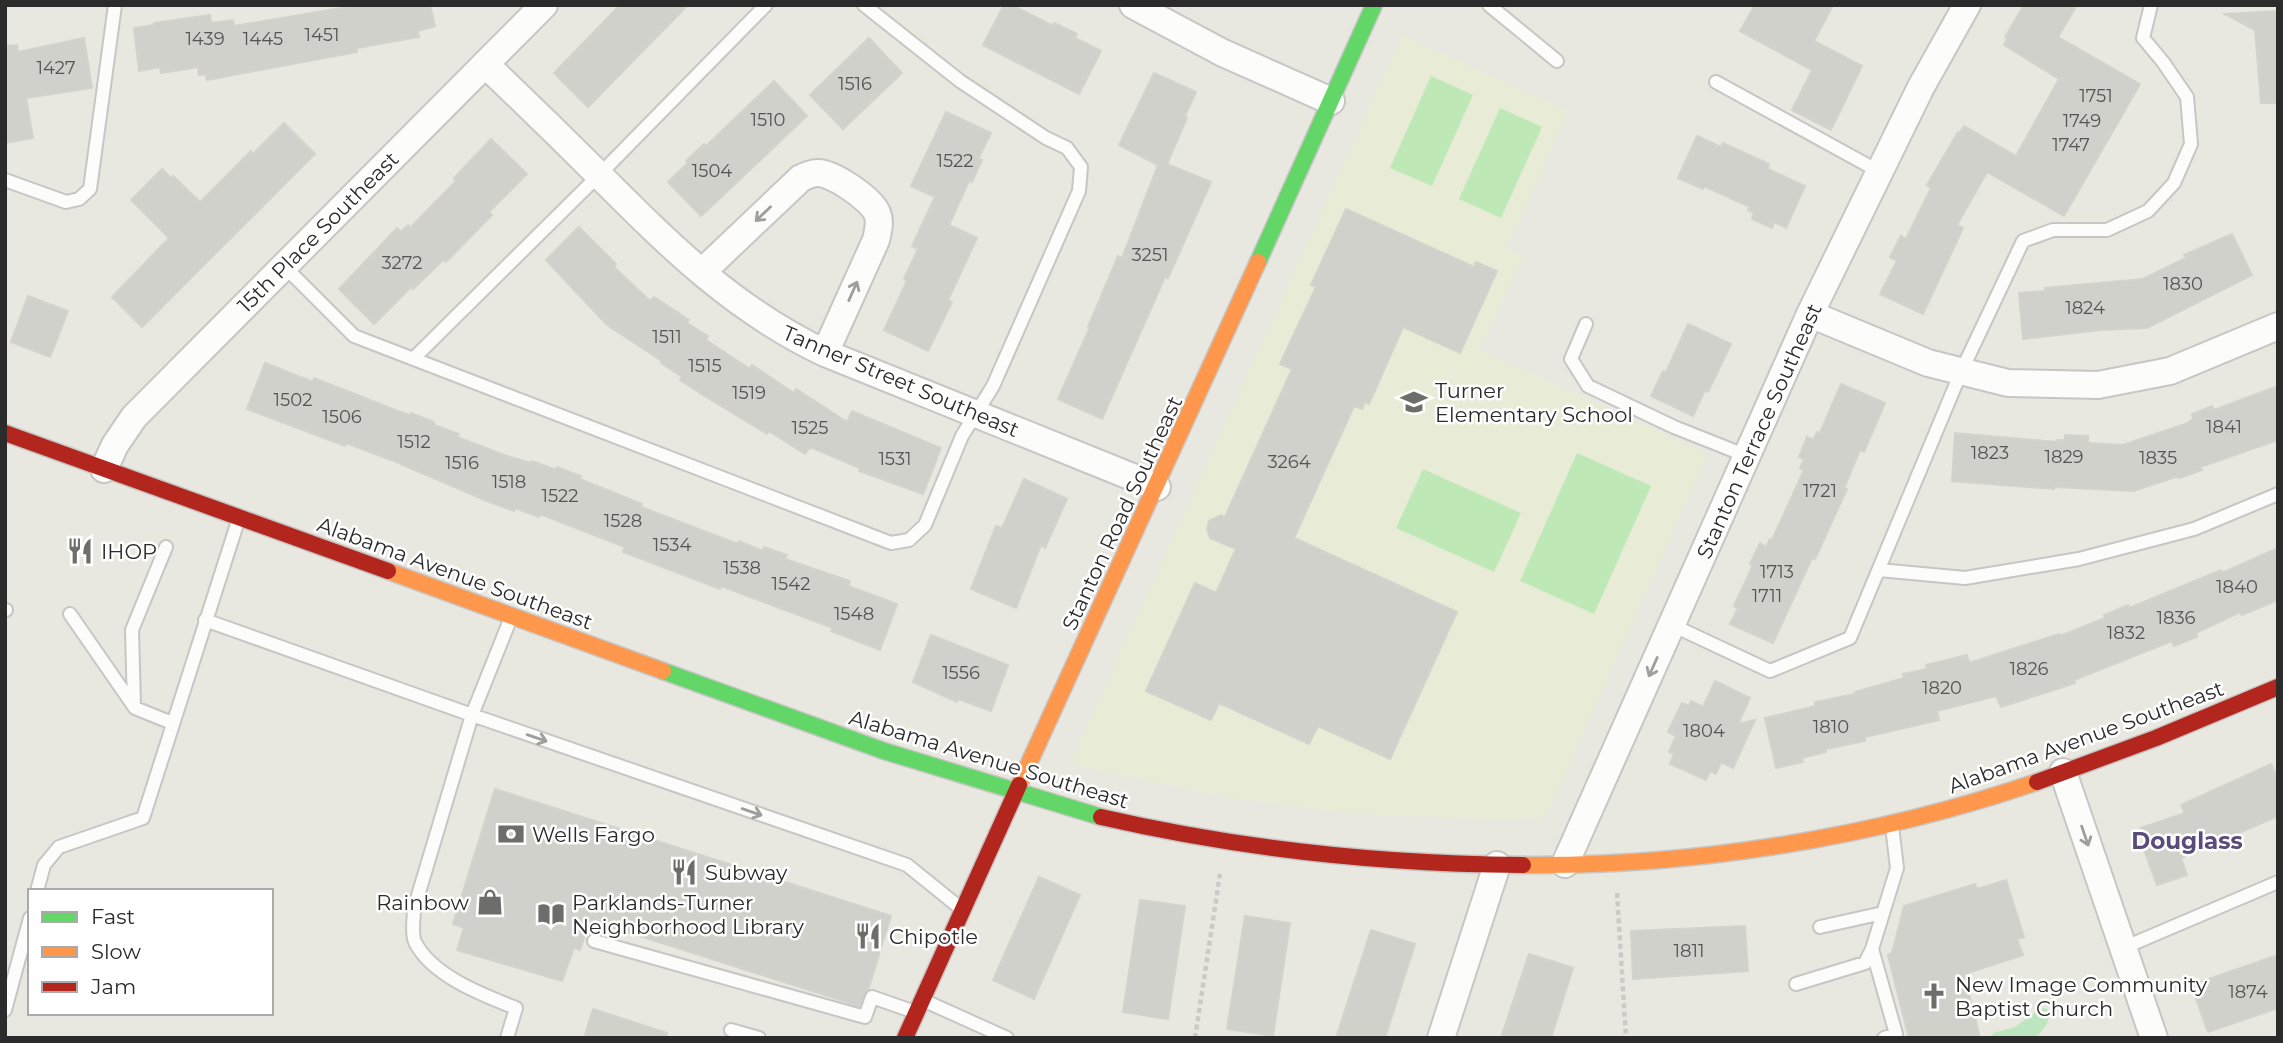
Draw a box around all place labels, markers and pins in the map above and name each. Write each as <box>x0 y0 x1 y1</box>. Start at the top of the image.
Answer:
place label: Turner Elementary School <box>1435 378 1633 427</box>
school or university icon: Turner Elementary School <box>1399 387 1429 417</box>
restaurant icon: IHOP <box>65 536 95 566</box>
place label: IHOP <box>101 539 157 564</box>
bank icon: Wells Fargo <box>496 819 526 849</box>
place label: Wells Fargo <box>532 822 655 847</box>
restaurant icon: Subway <box>669 857 699 887</box>
place label: Subway <box>705 860 788 885</box>
shop icon: Rainbow <box>475 887 505 917</box>
place label: Rainbow <box>376 890 470 915</box>
place label: Parklands-Turner Neighborhood Library <box>572 890 804 939</box>
library icon: Parklands-Turner Neighborhood Library <box>536 899 566 929</box>
restaurant icon: Chipotle <box>853 921 883 951</box>
place label: Chipotle <box>889 924 978 949</box>
place label: New Image Community Baptist Church <box>1955 972 2208 1021</box>
church icon: New Image Community Baptist Church <box>1919 981 1949 1011</box>

